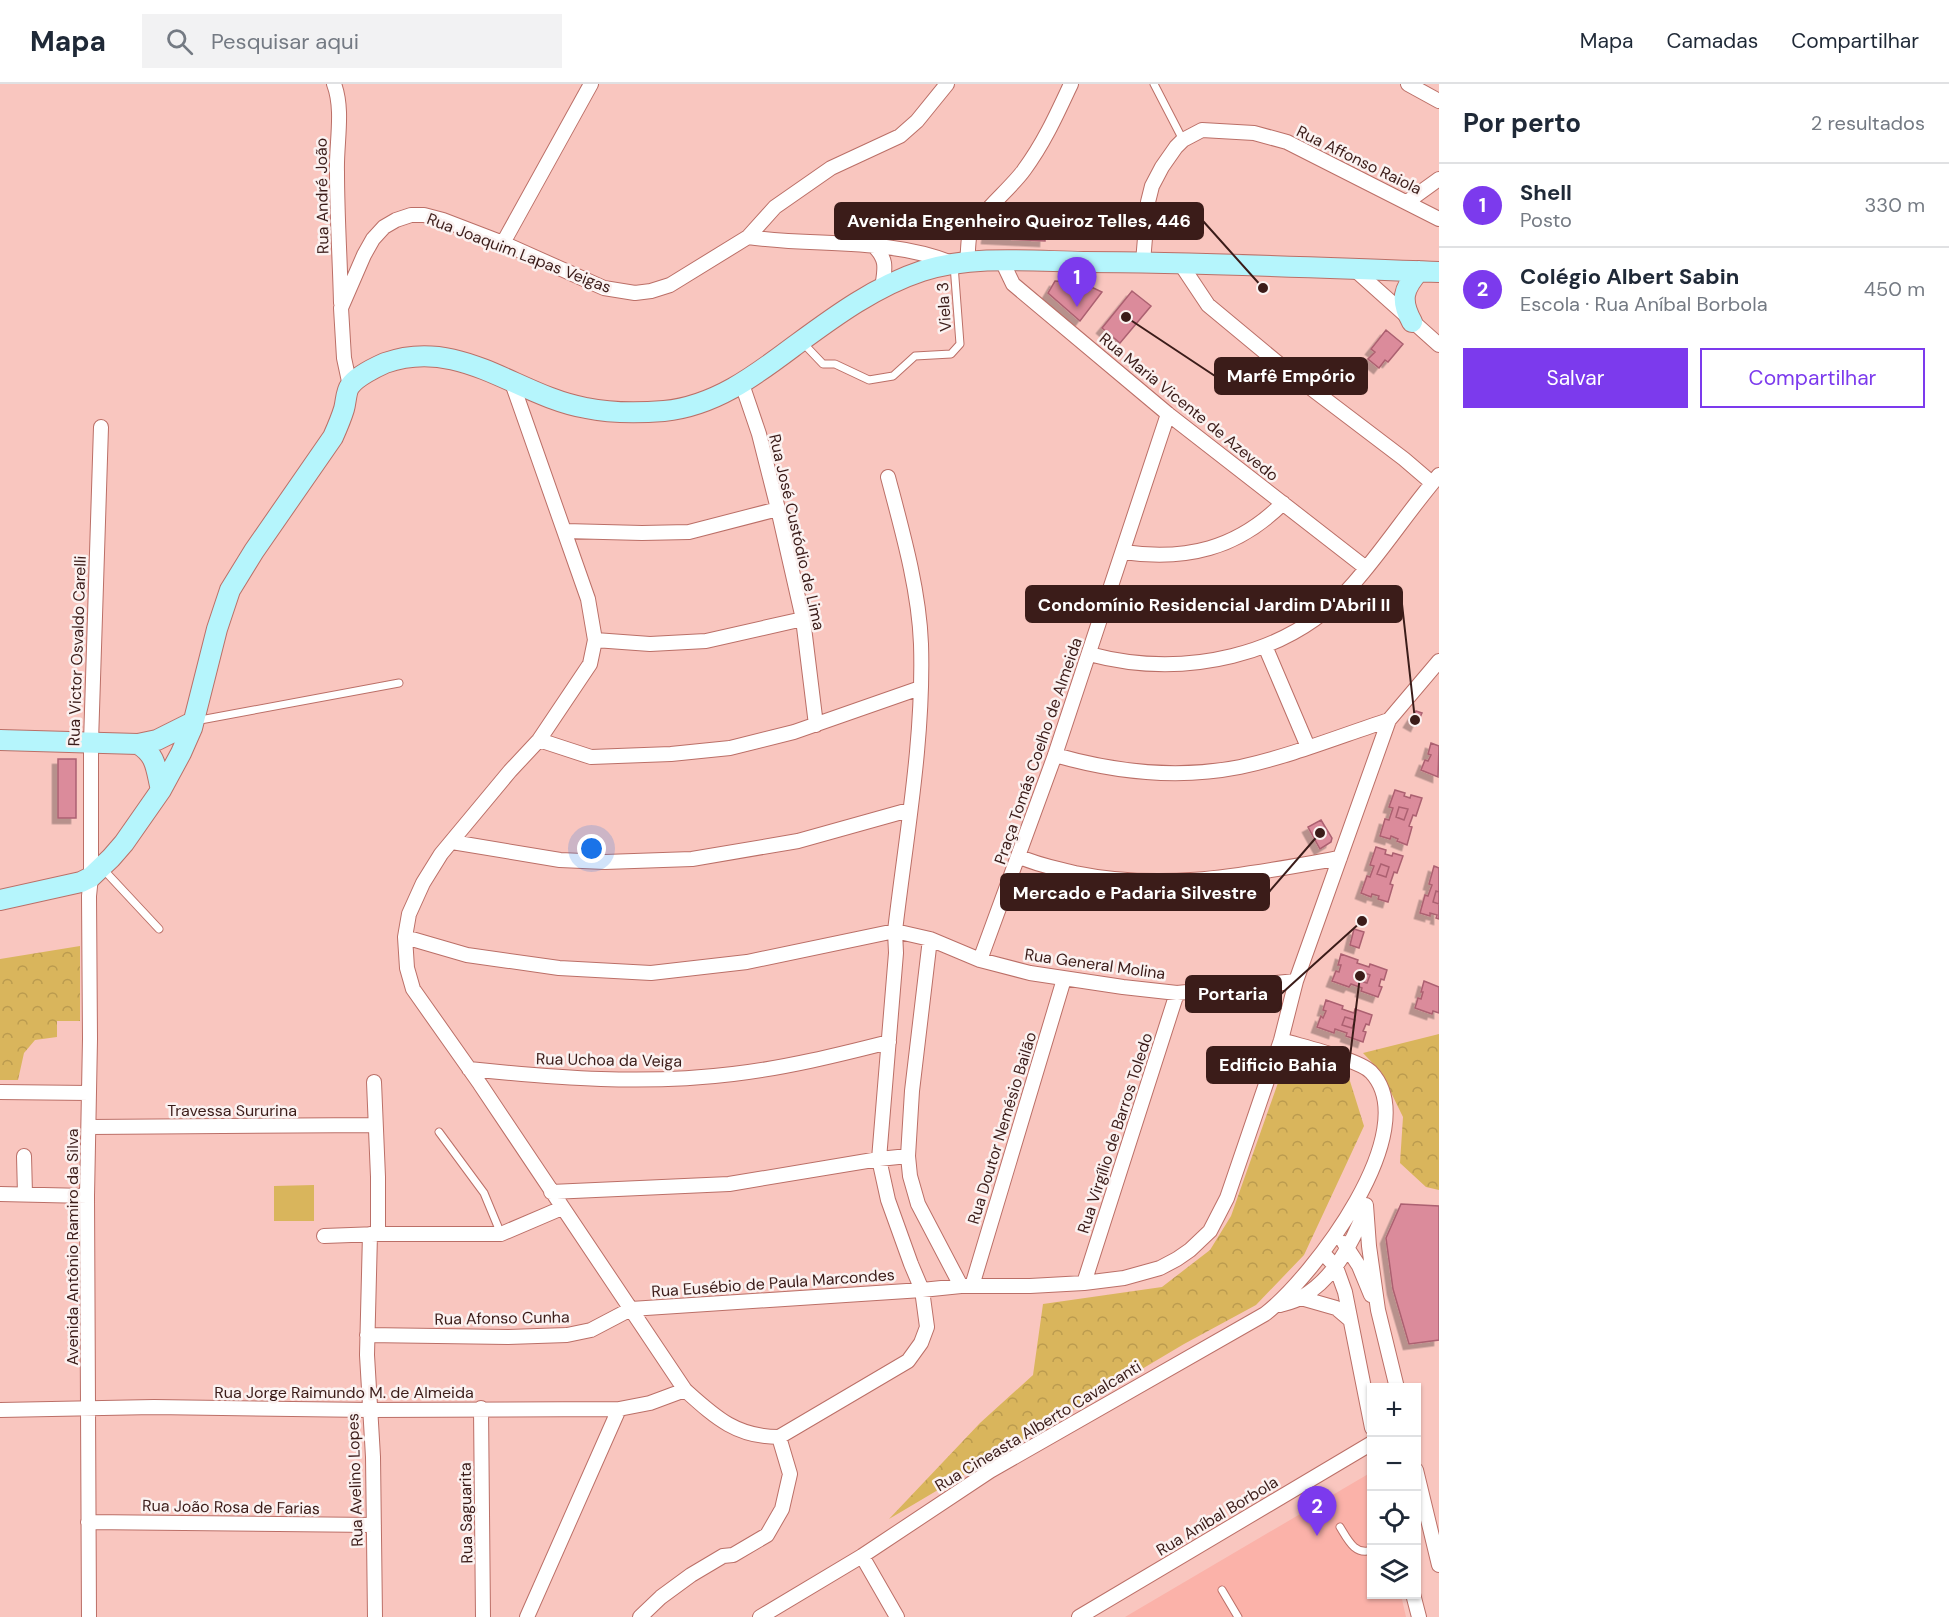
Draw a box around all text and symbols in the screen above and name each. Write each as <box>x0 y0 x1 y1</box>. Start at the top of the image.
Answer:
search box <box>142 14 562 68</box>
text: Mapa <box>30 23 106 60</box>
icon: search <box>163 25 196 58</box>
text: Pesquisar aqui <box>211 27 359 56</box>
text: Mapa <box>1580 27 1633 55</box>
text: Camadas <box>1666 27 1758 55</box>
text: Compartilhar <box>1791 27 1919 55</box>
text: Por perto <box>1463 106 1581 140</box>
text: 2 resultados <box>1811 110 1925 136</box>
street label: Rua Affonso Raiola <box>1293 121 1425 199</box>
street label: Rua André João <box>310 138 334 254</box>
text: Shell <box>1520 178 1572 207</box>
text: 1 <box>1479 192 1486 218</box>
text: 330 m <box>1865 192 1925 218</box>
callout: Avenida Engenheiro Queiroz Telles, 446 <box>835 203 1203 239</box>
text: Posto <box>1520 207 1572 233</box>
street label: Rua Joaquim Lapas Veigas <box>424 208 614 298</box>
text: Avenida Engenheiro Queiroz Telles, 446 <box>847 209 1191 233</box>
pin: 1 <box>1058 258 1096 307</box>
text: Colégio Albert Sabin <box>1520 262 1739 291</box>
text: 2 <box>1477 276 1488 302</box>
text: 450 m <box>1864 276 1925 302</box>
street label: Viela 3 <box>932 282 956 332</box>
text: Escola · Rua Aníbal Borbola <box>1520 291 1768 317</box>
street label: Rua Maria Vicente de Azevedo <box>1095 328 1283 486</box>
button: Salvar <box>1463 348 1688 408</box>
button: Compartilhar <box>1700 348 1925 408</box>
callout: Marfê Empório <box>1215 358 1367 394</box>
text: Marfê Empório <box>1227 364 1355 388</box>
street label: Rua José Custódio de Lima <box>764 432 830 632</box>
street label: Rua Victor Osvaldo Carelli <box>63 555 91 747</box>
callout: Condomínio Residencial Jardim D'Abril II <box>1026 586 1402 622</box>
text: Condomínio Residencial Jardim D'Abril II <box>1038 593 1390 617</box>
street label: Praça Tomás Coelho de Almeida <box>989 635 1087 867</box>
your location <box>577 834 606 863</box>
callout: Mercado e Padaria Silvestre <box>1001 874 1269 910</box>
text: Mercado e Padaria Silvestre <box>1013 881 1257 905</box>
street label: Rua General Molina <box>1023 944 1167 984</box>
callout: Portaria <box>1186 976 1281 1012</box>
text: Portaria <box>1198 982 1268 1006</box>
street label: Rua Doutor Nemésio Bailão <box>963 1029 1041 1227</box>
street label: Rua Virgílio de Barros Toledo <box>1073 1030 1157 1236</box>
callout: Edificio Bahia <box>1207 1047 1349 1083</box>
street label: Rua Uchoa da Veiga <box>536 1048 682 1072</box>
text: Edificio Bahia <box>1219 1053 1337 1077</box>
street label: Travessa Sururina <box>167 1100 297 1121</box>
street label: Avenida Antônio Ramiro da Silva <box>62 1129 83 1365</box>
street label: Rua Eusébio de Paula Marcondes <box>651 1264 895 1302</box>
street label: Rua Afonso Cunha <box>434 1306 570 1330</box>
street label: Rua Cineasta Alberto Cavalcanti <box>931 1356 1145 1496</box>
street label: Rua Jorge Raimundo M. de Almeida <box>214 1382 474 1403</box>
map controls <box>1367 1383 1421 1599</box>
button: + <box>1367 1383 1421 1437</box>
street label: Rua Avelino Lopes <box>342 1413 368 1547</box>
button: − <box>1367 1437 1421 1491</box>
street label: Rua Saguarita <box>455 1462 477 1564</box>
street label: Rua Aníbal Borbola <box>1152 1471 1282 1561</box>
pin: 2 <box>1298 1486 1336 1536</box>
button: locate <box>1367 1491 1421 1545</box>
street label: Rua João Rosa de Farias <box>142 1495 320 1519</box>
button: layers <box>1367 1545 1421 1599</box>

